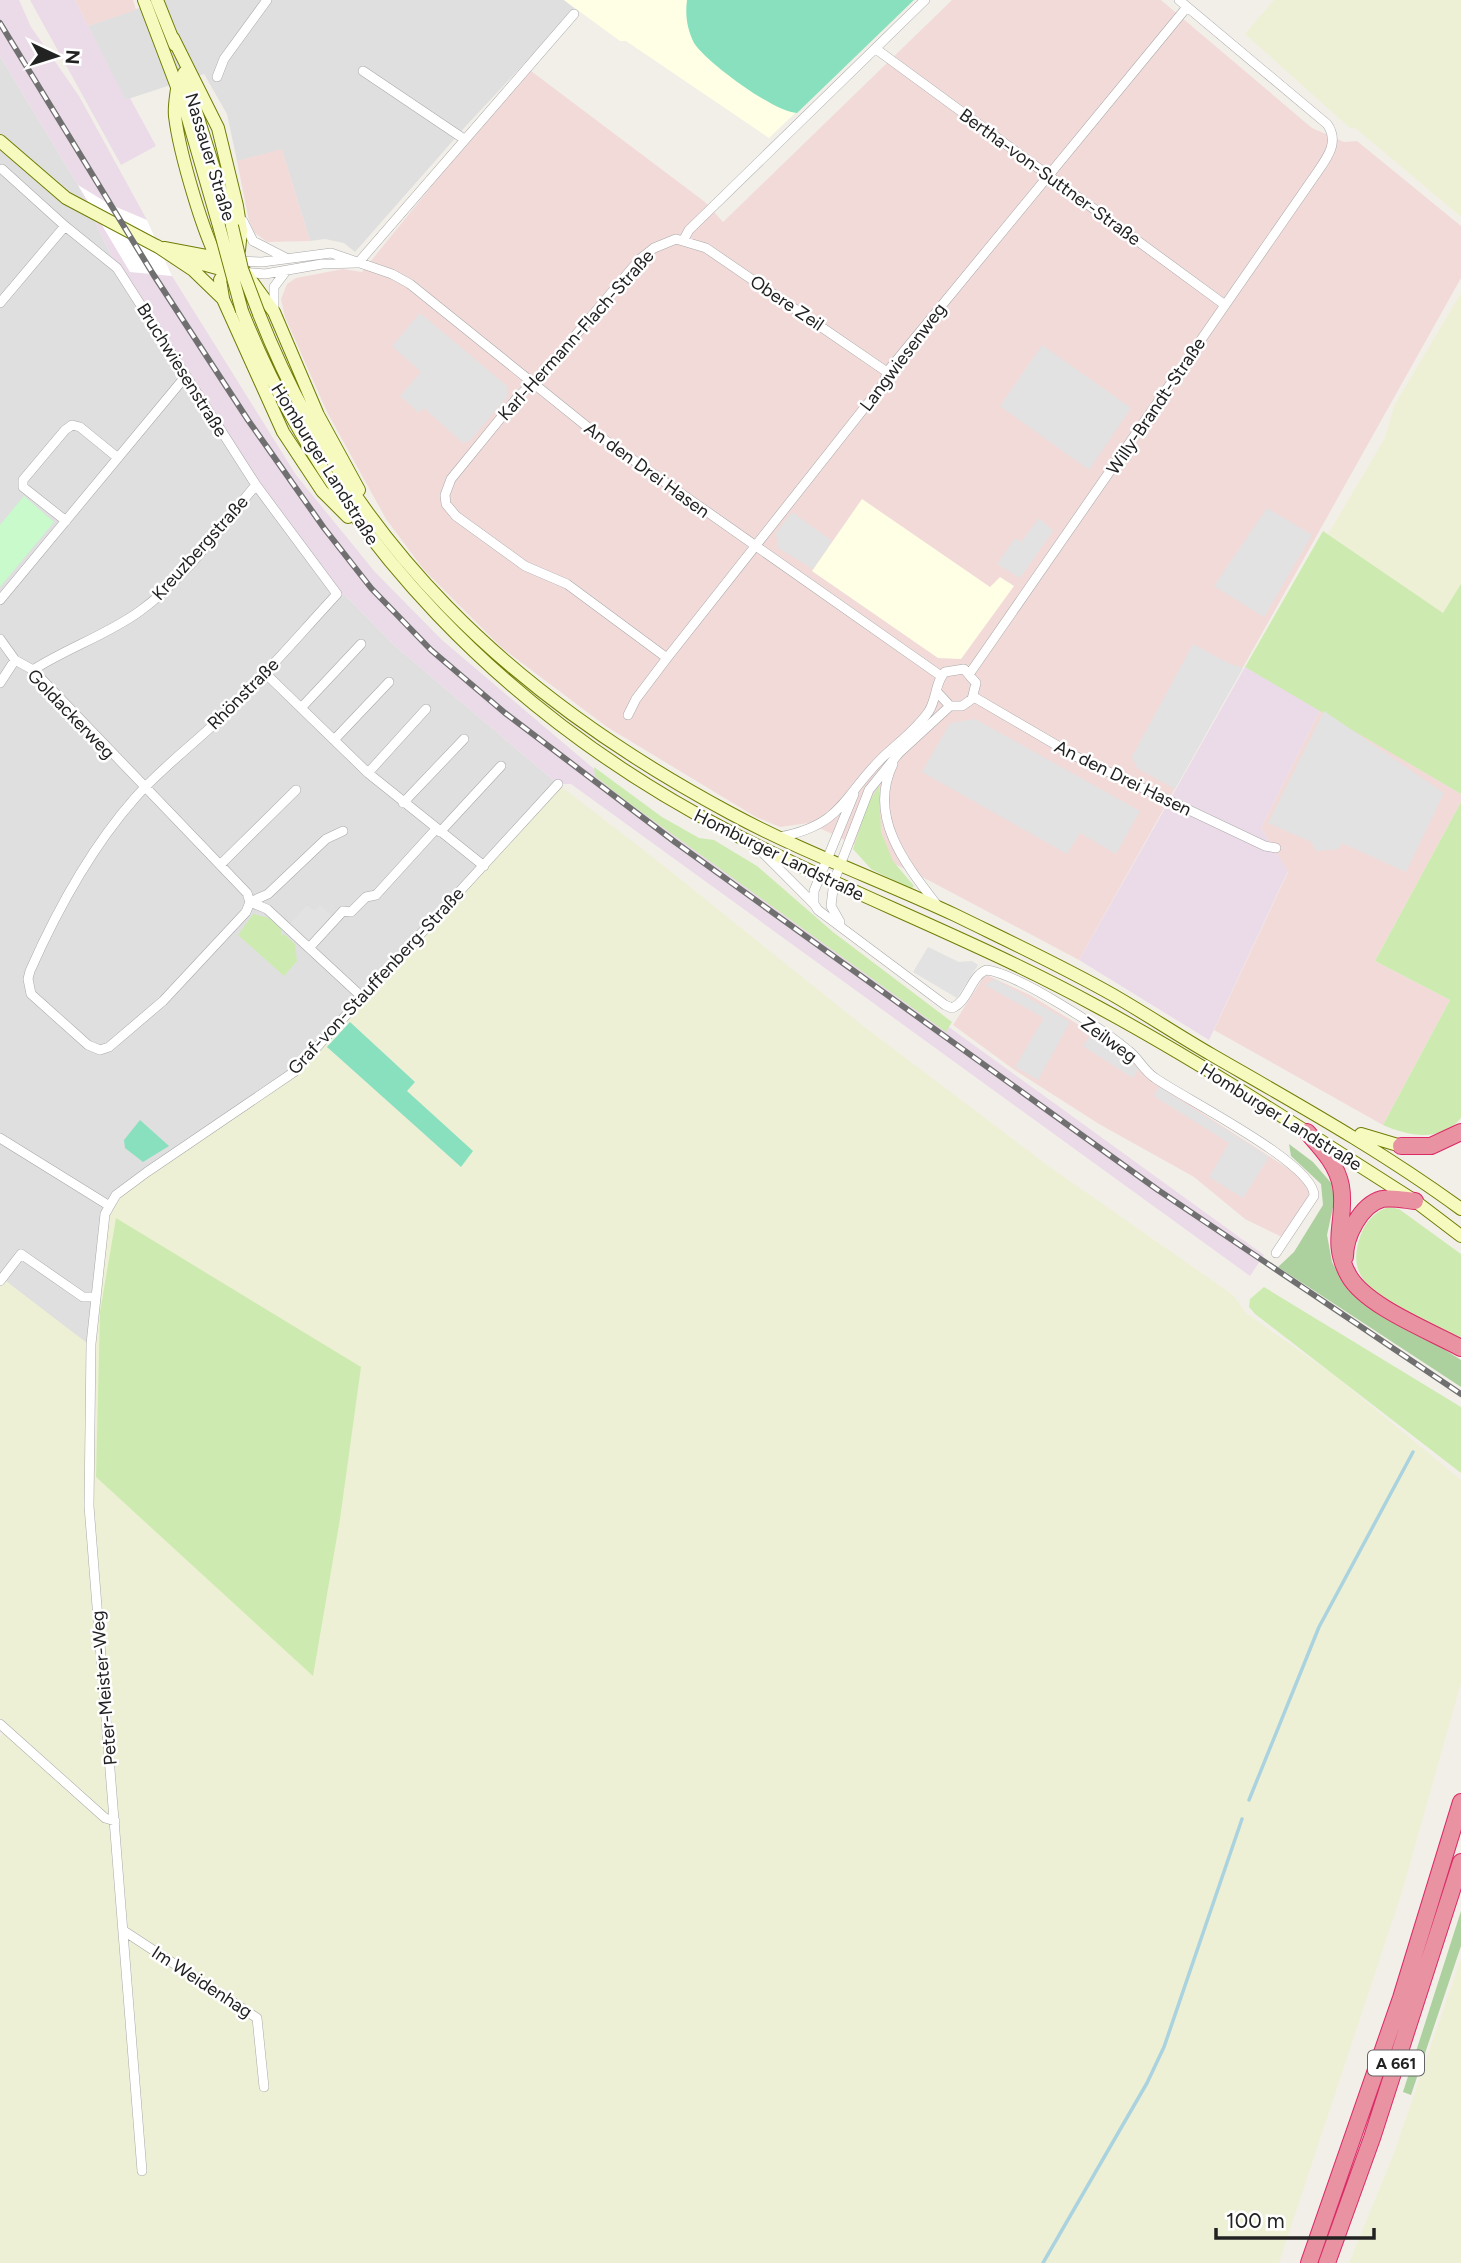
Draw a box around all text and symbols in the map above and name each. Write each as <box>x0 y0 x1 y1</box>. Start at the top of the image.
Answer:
north arrow <box>21 21 91 91</box>
text: N <box>60 49 84 65</box>
street label: Nassauer Straße <box>180 90 240 224</box>
street label: Bertha-von-Suttner-Straße <box>955 104 1145 250</box>
street label: Karl-Hermann-Flach-Straße <box>493 245 659 425</box>
street label: Obere Zeil <box>746 270 828 336</box>
street label: Bruchwiesenstraße <box>132 299 232 441</box>
street label: Langwiesenweg <box>855 299 951 415</box>
street label: Willy-Brandt-Straße <box>1102 333 1210 479</box>
street label: Homburger Landstraße <box>266 379 384 549</box>
street label: An den Drei Hasen <box>580 417 714 523</box>
street label: Kreuzbergstraße <box>147 491 253 605</box>
street label: Rhönstraße <box>203 653 284 734</box>
street label: Goldackerweg <box>23 665 119 763</box>
street label: An den Drei Hasen <box>1051 735 1195 821</box>
street label: Homburger Landstraße <box>690 804 868 906</box>
street label: Graf-von-Stauffenberg-Straße <box>283 883 469 1079</box>
street label: Zeilweg <box>1077 1012 1141 1068</box>
street label: Homburger Landstraße <box>1196 1058 1366 1176</box>
street label: Peter-Meister-Weg <box>86 1610 122 1766</box>
street label: Im Weidenhag <box>148 1941 256 2023</box>
road number: A 661 <box>1368 2050 1424 2076</box>
scale bar <box>1216 2196 1374 2240</box>
text: 100 m <box>1226 2208 1285 2233</box>

